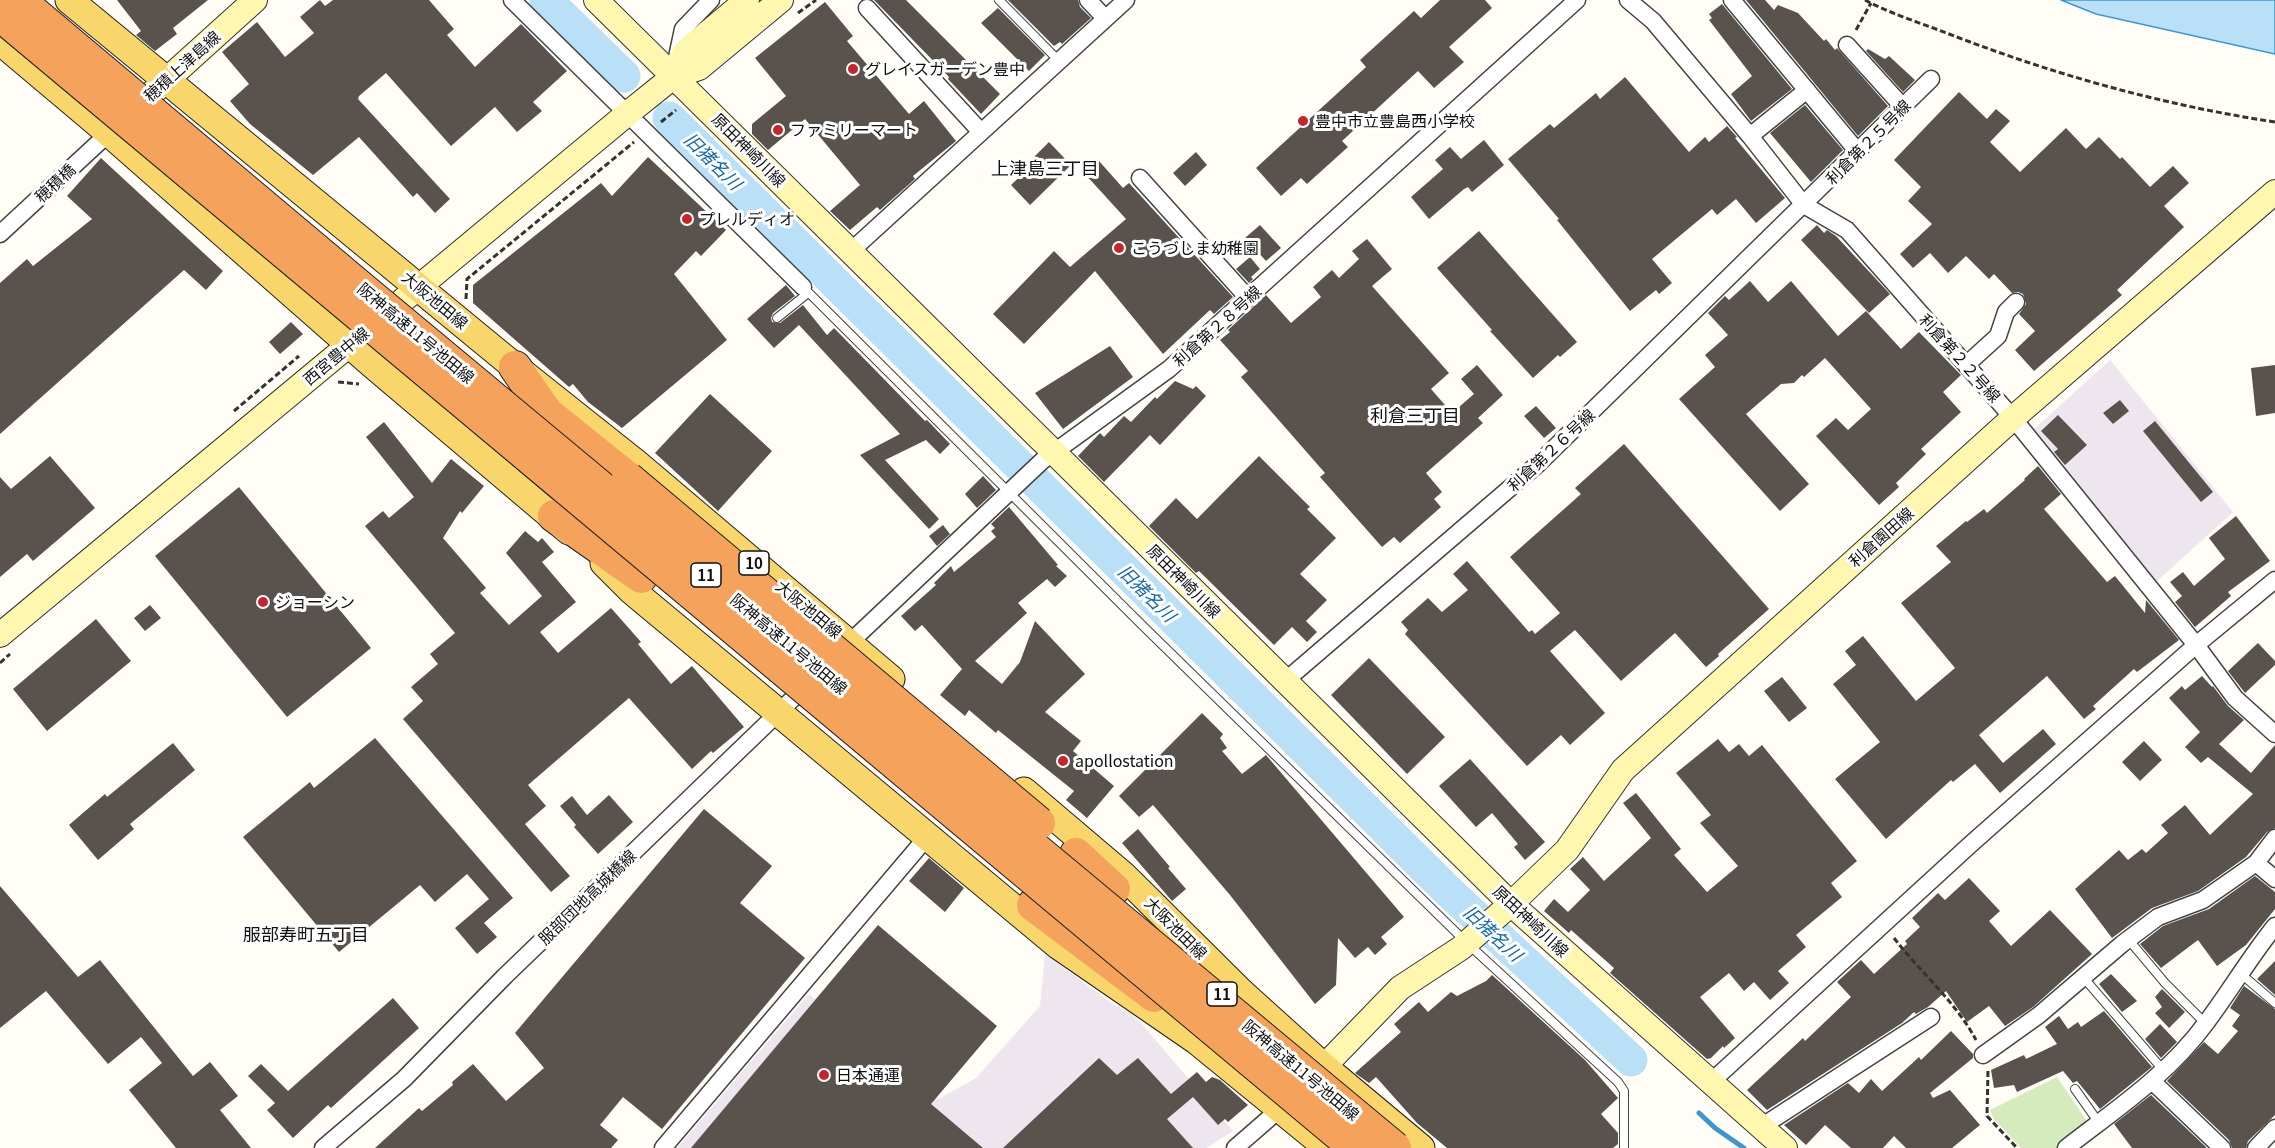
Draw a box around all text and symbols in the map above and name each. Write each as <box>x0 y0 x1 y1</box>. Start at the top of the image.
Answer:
street label: 穂積上津島線 <box>140 27 224 105</box>
place label: グレイスガーデン豊中 <box>865 59 1025 79</box>
marker: グレイスガーデン豊中 <box>846 62 860 76</box>
street label: 利倉第２５号線 <box>1822 96 1914 188</box>
street label: 原田神崎川線 <box>708 109 790 191</box>
place label: 豊中市立豊島西小学校 <box>1315 111 1475 131</box>
marker: 豊中市立豊島西小学校 <box>1296 114 1310 128</box>
place label: ファミリーマート <box>790 120 918 140</box>
marker: ファミリーマート <box>771 123 785 137</box>
water label: 旧猪名川 <box>680 128 746 194</box>
district label: 上津島三丁目 <box>991 157 1099 179</box>
street label: 穂積橋 <box>31 160 79 206</box>
place label: プレルディオ <box>699 209 795 229</box>
marker: プレルディオ <box>680 212 694 226</box>
place label: こうづしま幼稚園 <box>1131 238 1259 258</box>
marker: こうづしま幼稚園 <box>1112 241 1126 255</box>
street label: 大阪池田線 <box>398 267 472 333</box>
street label: 阪神高速11号池田線 <box>354 279 478 387</box>
street label: 利倉第２８号線 <box>1169 281 1265 371</box>
street label: 利倉第２２号線 <box>1915 310 2005 406</box>
street label: 西宮豊中線 <box>299 323 373 389</box>
district label: 利倉三丁目 <box>1370 404 1460 426</box>
street label: 利倉第２６号線 <box>1503 405 1599 495</box>
street label: 利倉園田線 <box>1845 503 1917 571</box>
street label: 原田神崎川線 <box>1143 540 1225 622</box>
road number: 10 <box>739 551 769 575</box>
water label: 旧猪名川 <box>1114 560 1180 626</box>
road number: 11 <box>691 563 721 587</box>
street label: 大阪池田線 <box>772 576 846 642</box>
street label: 阪神高速11号池田線 <box>727 590 851 698</box>
place label: ジョーシン <box>275 592 355 612</box>
marker: ジョーシン <box>256 595 270 609</box>
place label: apollostation <box>1075 751 1174 771</box>
marker: apollostation <box>1056 754 1070 768</box>
street label: 服部団地高城橋線 <box>534 846 640 948</box>
street label: 原田神崎川線 <box>1489 881 1573 961</box>
street label: 大阪池田線 <box>1141 893 1211 963</box>
water label: 旧猪名川 <box>1459 901 1527 965</box>
district label: 服部寿町五丁目 <box>243 923 369 945</box>
road number: 11 <box>1207 982 1237 1006</box>
street label: 阪神高速11号池田線 <box>1239 1016 1363 1124</box>
place label: 日本通運 <box>836 1065 900 1085</box>
marker: 日本通運 <box>817 1068 831 1082</box>

